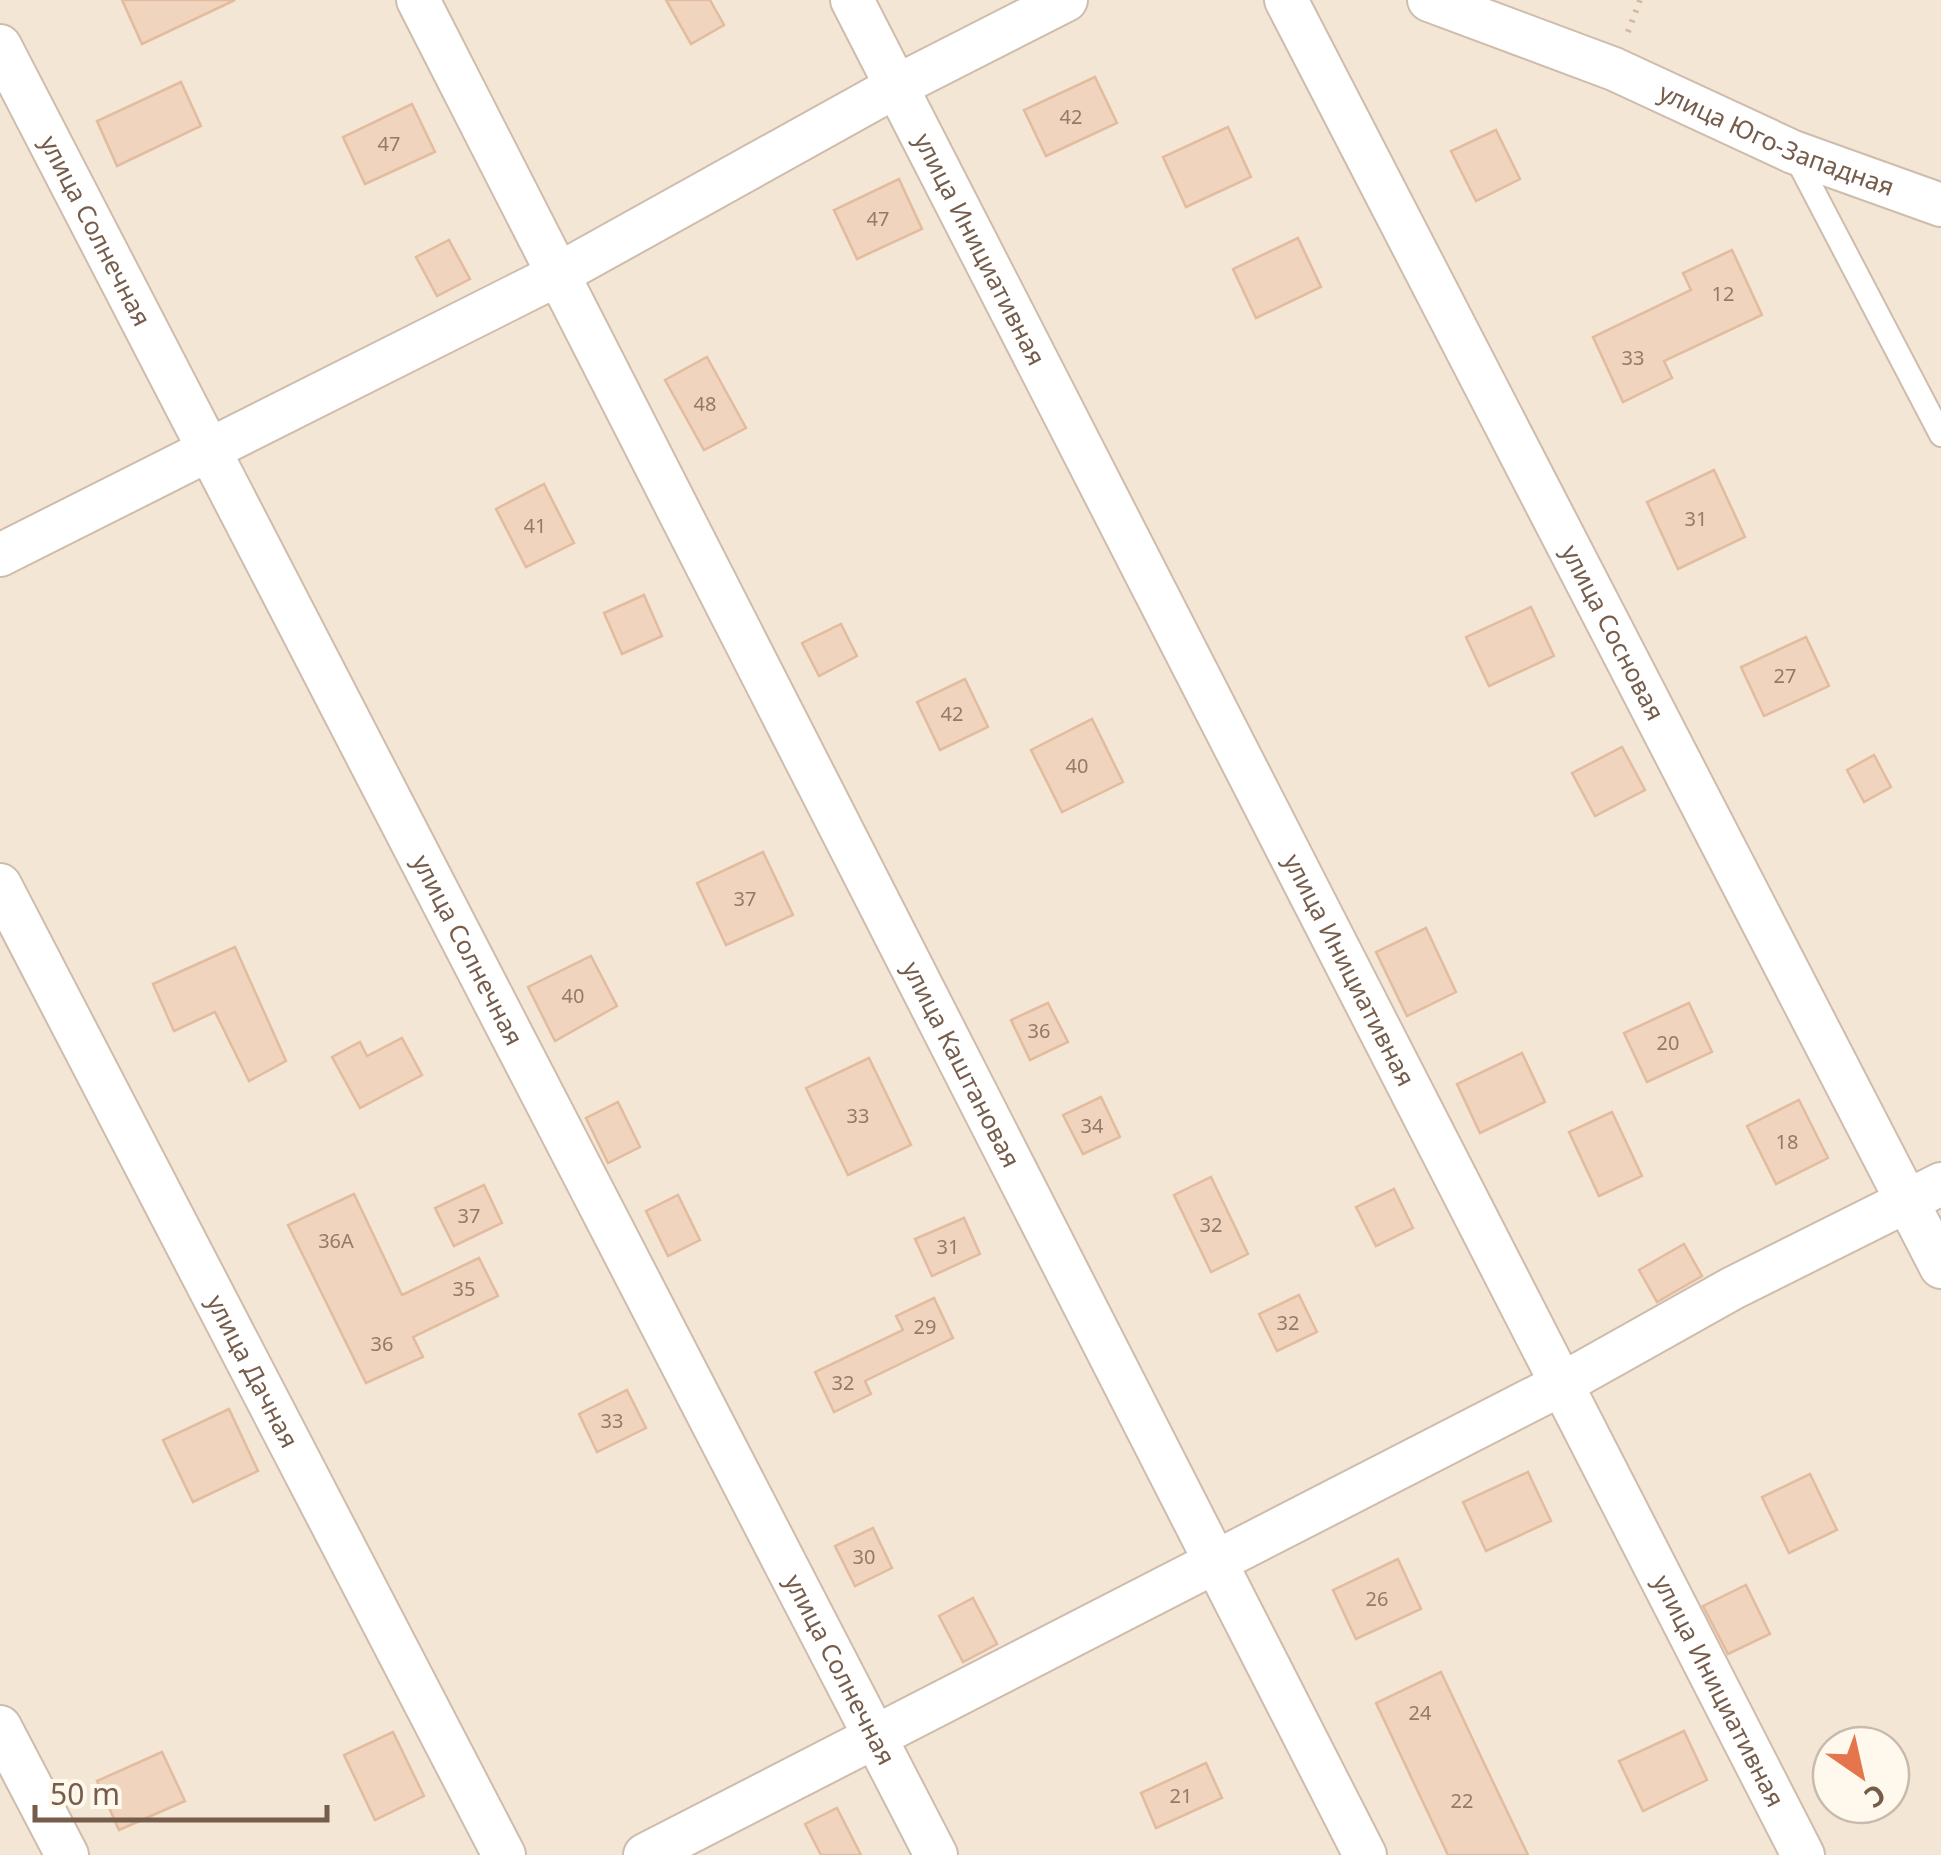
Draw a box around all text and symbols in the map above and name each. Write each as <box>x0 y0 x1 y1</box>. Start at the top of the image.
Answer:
street label: улица Юго-Западная <box>1654 74 1899 203</box>
house number: 42 <box>1060 103 1082 130</box>
street label: улица Инициативная <box>907 127 1054 371</box>
street label: улица Солнечная <box>33 129 160 331</box>
house number: 47 <box>378 130 400 157</box>
house number: 47 <box>867 205 889 232</box>
house number: 12 <box>1712 280 1734 307</box>
house number: 33 <box>1622 344 1644 371</box>
house number: 48 <box>694 390 716 417</box>
house number: 31 <box>1685 505 1707 532</box>
house number: 41 <box>524 512 546 539</box>
street label: улица Сосновая <box>1554 538 1673 726</box>
house number: 27 <box>1774 662 1796 689</box>
house number: 42 <box>941 700 963 727</box>
house number: 40 <box>1066 752 1088 779</box>
street label: улица Солнечная <box>405 848 532 1051</box>
street label: улица Инициативная <box>1276 848 1424 1091</box>
house number: 37 <box>734 885 756 912</box>
street label: улица Каштановая <box>895 955 1029 1173</box>
house number: 40 <box>562 982 584 1009</box>
house number: 36 <box>1028 1017 1050 1044</box>
house number: 20 <box>1657 1029 1679 1056</box>
house number: 33 <box>847 1102 869 1129</box>
house number: 34 <box>1081 1112 1104 1139</box>
house number: 18 <box>1776 1128 1798 1155</box>
house number: 37 <box>458 1202 480 1229</box>
house number: 32 <box>1200 1211 1222 1238</box>
house number: 36А <box>318 1227 354 1254</box>
house number: 31 <box>937 1233 959 1260</box>
house number: 35 <box>453 1275 475 1302</box>
street label: улица Дачная <box>200 1288 307 1453</box>
house number: 32 <box>1277 1309 1299 1336</box>
house number: 29 <box>914 1313 936 1340</box>
house number: 36 <box>371 1330 393 1357</box>
house number: 32 <box>832 1369 854 1396</box>
house number: 33 <box>601 1407 623 1434</box>
house number: 30 <box>853 1543 875 1570</box>
street label: улица Солнечная <box>778 1568 904 1770</box>
street label: улица Инициативная <box>1646 1568 1793 1812</box>
house number: 26 <box>1366 1585 1388 1612</box>
house number: 24 <box>1409 1699 1432 1726</box>
north arrow <box>1811 1725 1911 1825</box>
scale bar <box>35 1760 328 1822</box>
text: 50 m <box>50 1773 120 1814</box>
text: С <box>1857 1776 1894 1817</box>
house number: 21 <box>1170 1782 1192 1809</box>
house number: 22 <box>1451 1787 1473 1814</box>

